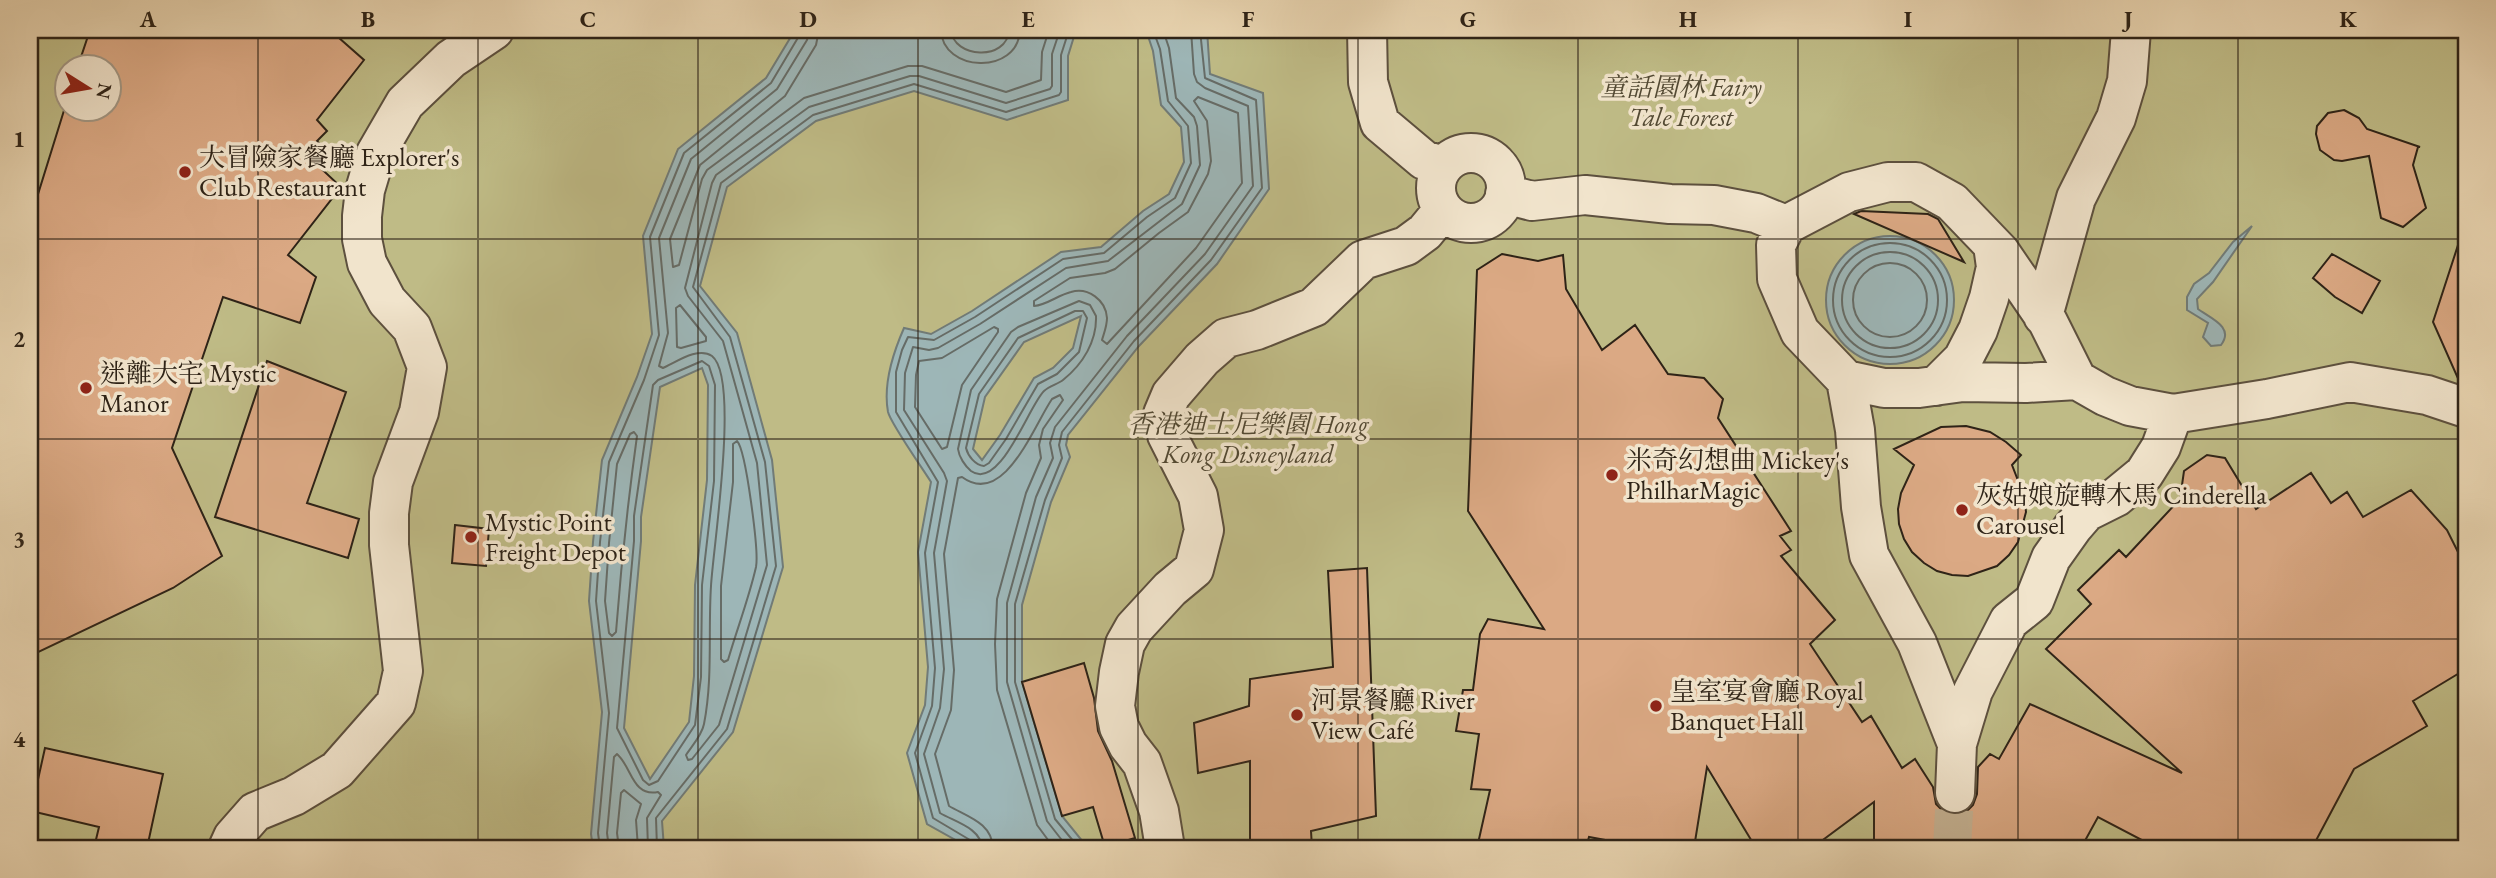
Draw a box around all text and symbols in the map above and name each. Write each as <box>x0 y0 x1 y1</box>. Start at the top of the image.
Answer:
text: A <box>139 4 157 34</box>
text: B <box>361 4 375 34</box>
text: C <box>580 4 596 34</box>
text: D <box>799 4 817 34</box>
text: E <box>1021 4 1035 34</box>
text: F <box>1242 4 1255 34</box>
text: G <box>1460 4 1476 34</box>
text: H <box>1679 4 1697 34</box>
text: I <box>1904 4 1912 34</box>
text: J <box>2122 4 2133 34</box>
text: K <box>2339 4 2357 34</box>
north arrow <box>52 52 122 122</box>
park label: 童話園林 Fairy Tale Forest <box>1600 70 1762 134</box>
text: N <box>90 81 118 102</box>
text: 1 <box>13 124 25 154</box>
place label: 大冒險家餐廳 Explorer's Club Restaurant <box>199 140 459 204</box>
marker: 大冒險家餐廳 Explorer's Club Restaurant <box>177 164 193 180</box>
text: 2 <box>13 324 25 354</box>
place label: 迷離大宅 Mystic Manor <box>100 356 277 420</box>
marker: 迷離大宅 Mystic Manor <box>78 380 94 396</box>
park label: 香港迪士尼樂園 Hong Kong Disneyland <box>1127 407 1370 471</box>
place label: 米奇幻想曲 Mickey's PhilharMagic <box>1626 443 1849 507</box>
marker: 米奇幻想曲 Mickey's PhilharMagic <box>1604 467 1620 483</box>
place label: 灰姑娘旋轉木馬 Cinderella Carousel <box>1976 478 2267 542</box>
marker: 灰姑娘旋轉木馬 Cinderella Carousel <box>1954 502 1970 518</box>
place label: Mystic Point Freight Depot <box>485 505 626 569</box>
text: 3 <box>13 524 25 554</box>
marker: Mystic Point Freight Depot <box>463 529 479 545</box>
place label: 皇室宴會廳 Royal Banquet Hall <box>1670 674 1864 738</box>
place label: 河景餐廳 River View Café <box>1311 683 1475 747</box>
marker: 皇室宴會廳 Royal Banquet Hall <box>1648 698 1664 714</box>
marker: 河景餐廳 River View Café <box>1289 707 1305 723</box>
text: 4 <box>13 724 26 754</box>

